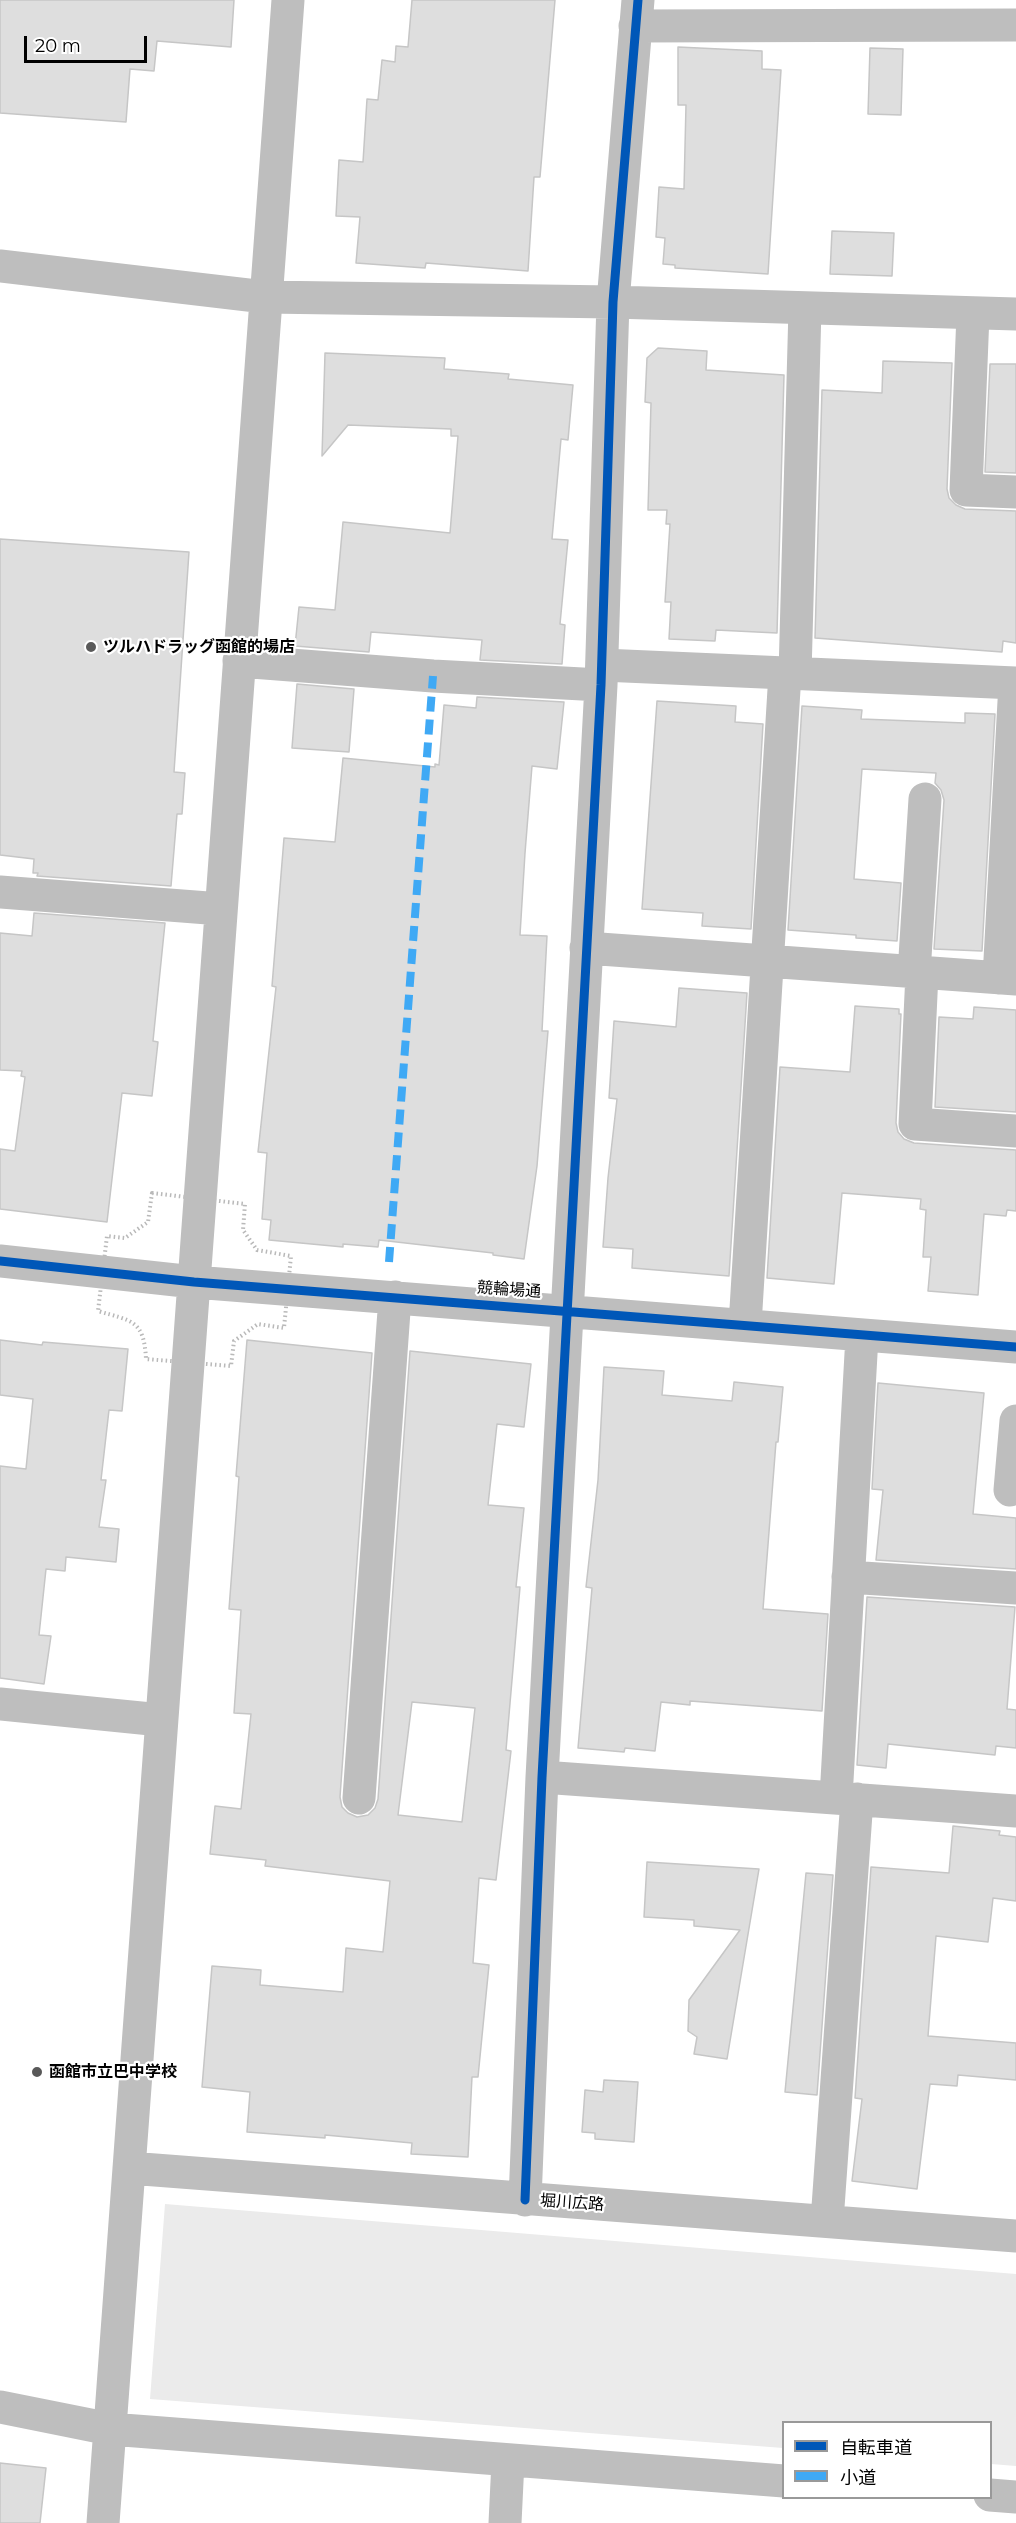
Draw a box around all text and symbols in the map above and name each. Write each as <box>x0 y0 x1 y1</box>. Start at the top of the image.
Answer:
scale bar <box>27 24 150 62</box>
text: 20 m <box>35 35 81 57</box>
place label: ツルハドラッグ函館的場店 <box>103 637 295 657</box>
marker: ツルハドラッグ函館的場店 <box>84 640 98 654</box>
street label: 競輪場通 <box>476 1278 542 1302</box>
place label: 函館市立巴中学校 <box>49 2062 177 2082</box>
marker: 函館市立巴中学校 <box>30 2065 44 2079</box>
street label: 堀川広路 <box>539 2191 605 2215</box>
legend <box>782 2421 992 2499</box>
text: 自転車道 <box>840 2437 912 2459</box>
text: 小道 <box>840 2467 876 2489</box>

